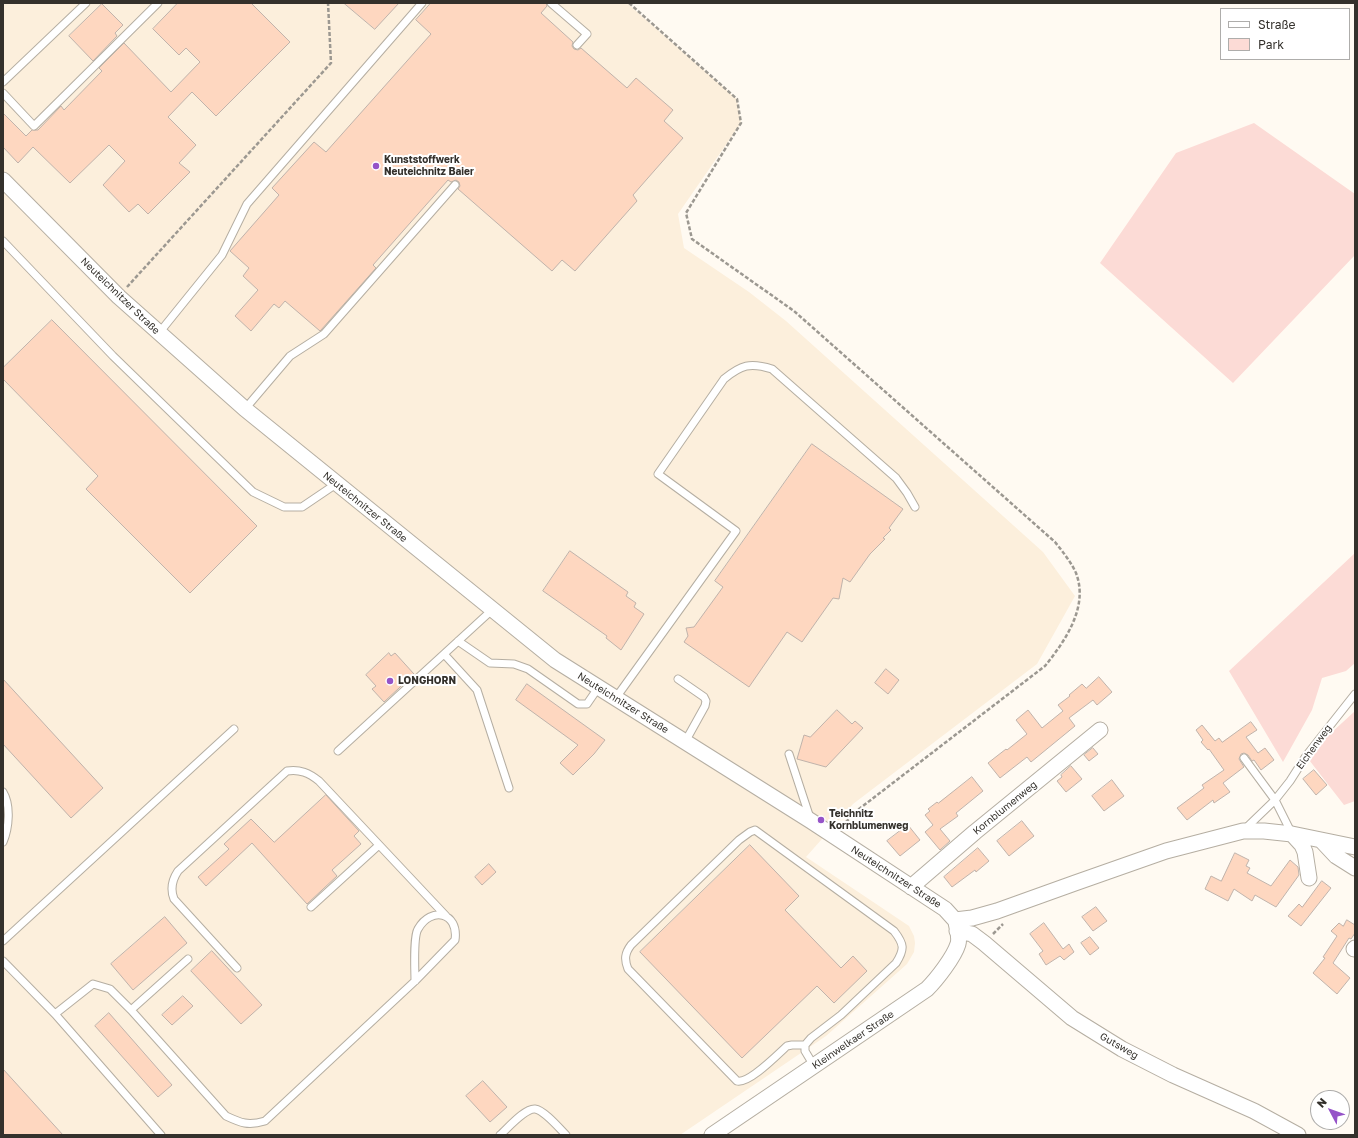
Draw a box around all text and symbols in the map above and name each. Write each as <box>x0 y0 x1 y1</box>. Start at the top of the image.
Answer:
legend <box>1220 8 1350 60</box>
text: Straße <box>1258 17 1296 32</box>
text: Park <box>1258 37 1284 52</box>
place label: Kunststoffwerk Neuteichnitz Baier <box>384 154 474 178</box>
marker: Kunststoffwerk Neuteichnitz Baier <box>371 161 381 171</box>
street label: Neuteichnitzer Straße <box>78 255 162 337</box>
street label: Neuteichnitzer Straße <box>320 469 410 545</box>
street label: Neuteichnitzer Straße <box>575 670 671 736</box>
place label: LONGHORN <box>398 675 456 687</box>
marker: LONGHORN <box>385 676 395 686</box>
street label: Eichenweg <box>1294 722 1334 772</box>
street label: Kornblumenweg <box>971 779 1039 837</box>
place label: Teichnitz Kornblumenweg <box>829 808 908 832</box>
marker: Teichnitz Kornblumenweg <box>816 815 826 825</box>
street label: Neuteichnitzer Straße <box>849 843 943 911</box>
street label: Kleinwelkaer Straße <box>810 1008 896 1072</box>
street label: Gutsweg <box>1098 1030 1140 1062</box>
north arrow <box>1310 1090 1350 1130</box>
text: N <box>1314 1095 1329 1110</box>

